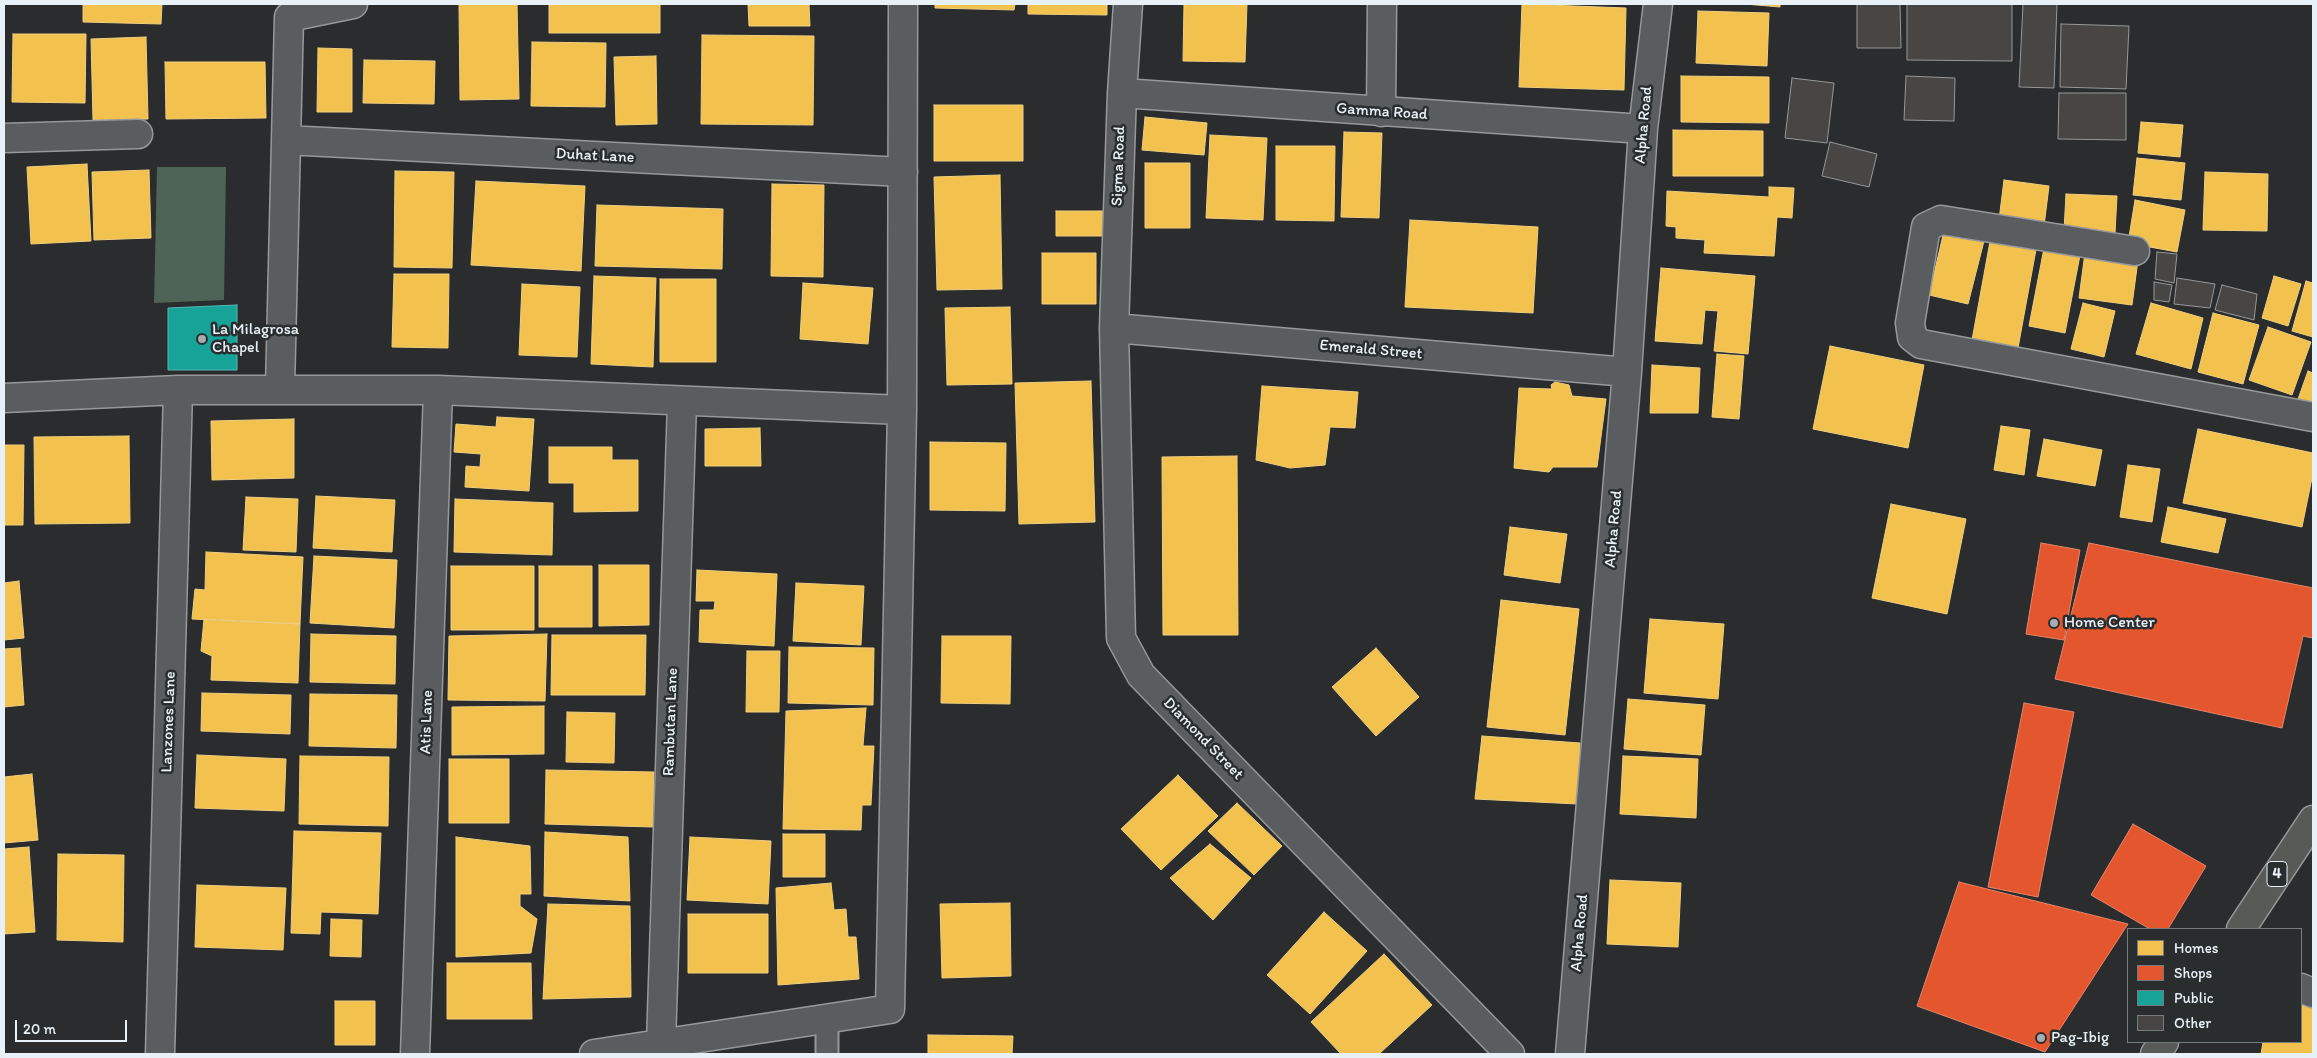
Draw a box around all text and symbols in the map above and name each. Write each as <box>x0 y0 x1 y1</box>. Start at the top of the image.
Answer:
street label: Alpha Road <box>1631 86 1657 164</box>
street label: Gamma Road <box>1336 99 1428 125</box>
street label: Sigma Road <box>1108 126 1130 206</box>
street label: Duhat Lane <box>555 144 635 168</box>
place label: La Milagrosa Chapel <box>212 320 299 358</box>
marker: La Milagrosa Chapel <box>196 333 208 345</box>
street label: Emerald Street <box>1319 336 1423 364</box>
street label: Alpha Road <box>1601 490 1627 568</box>
place label: Home Center <box>2064 613 2155 633</box>
marker: Home Center <box>2048 617 2060 629</box>
street label: Rambutan Lane <box>660 667 682 777</box>
street label: Lanzones Lane <box>158 671 180 773</box>
street label: Atis Lane <box>416 690 438 754</box>
street label: Diamond Street <box>1159 694 1247 784</box>
road number: 4 <box>2267 862 2287 886</box>
street label: Alpha Road <box>1567 894 1593 972</box>
legend <box>2127 928 2302 1043</box>
text: Homes <box>2174 939 2218 957</box>
text: Shops <box>2174 964 2212 982</box>
text: Public <box>2174 989 2214 1007</box>
scale bar <box>18 1010 130 1042</box>
text: Other <box>2174 1014 2211 1032</box>
text: 20 m <box>23 1020 56 1038</box>
place label: Pag-Ibig <box>2051 1028 2109 1048</box>
marker: Pag-Ibig <box>2035 1032 2047 1044</box>

